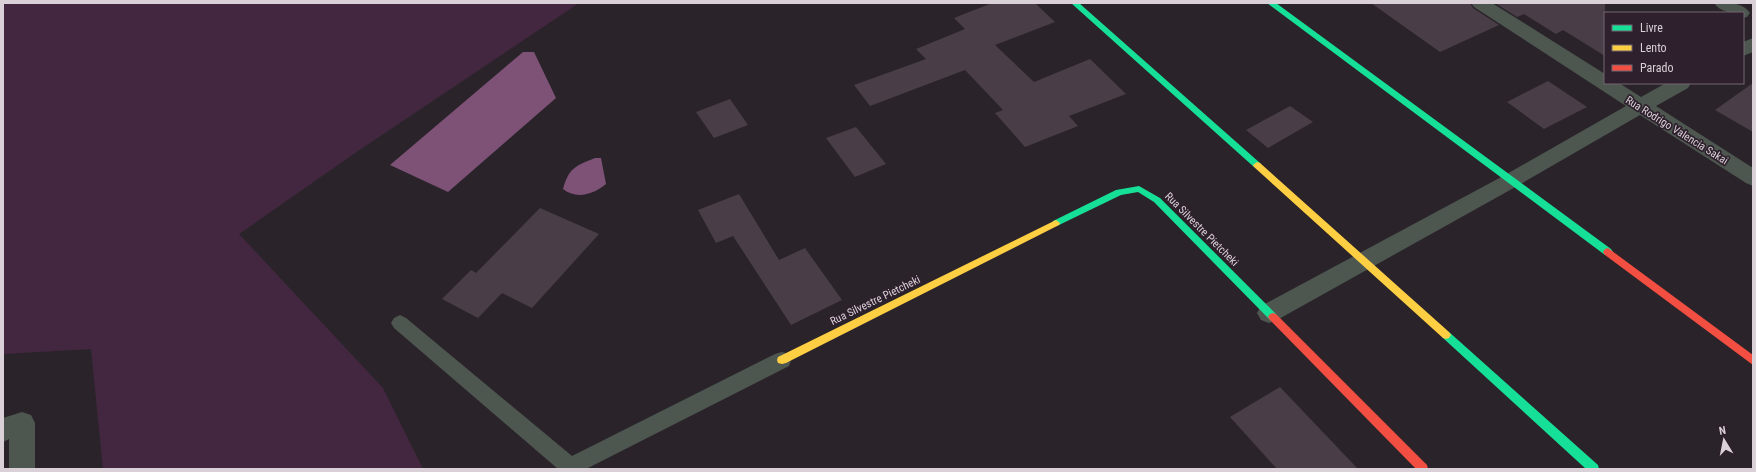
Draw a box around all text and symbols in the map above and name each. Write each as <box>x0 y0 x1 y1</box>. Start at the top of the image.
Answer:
legend <box>1604 12 1744 84</box>
text: Livre <box>1640 21 1663 35</box>
text: Lento <box>1640 41 1667 55</box>
text: Parado <box>1640 61 1673 75</box>
street label: Rua Rodrigo Valencia Sakai <box>1623 94 1730 167</box>
street label: Rua Silvestre Pietcheki <box>1162 190 1241 269</box>
street label: Rua Silvestre Pietcheki <box>828 273 922 328</box>
north arrow <box>1704 420 1744 460</box>
text: N <box>1718 424 1727 438</box>

